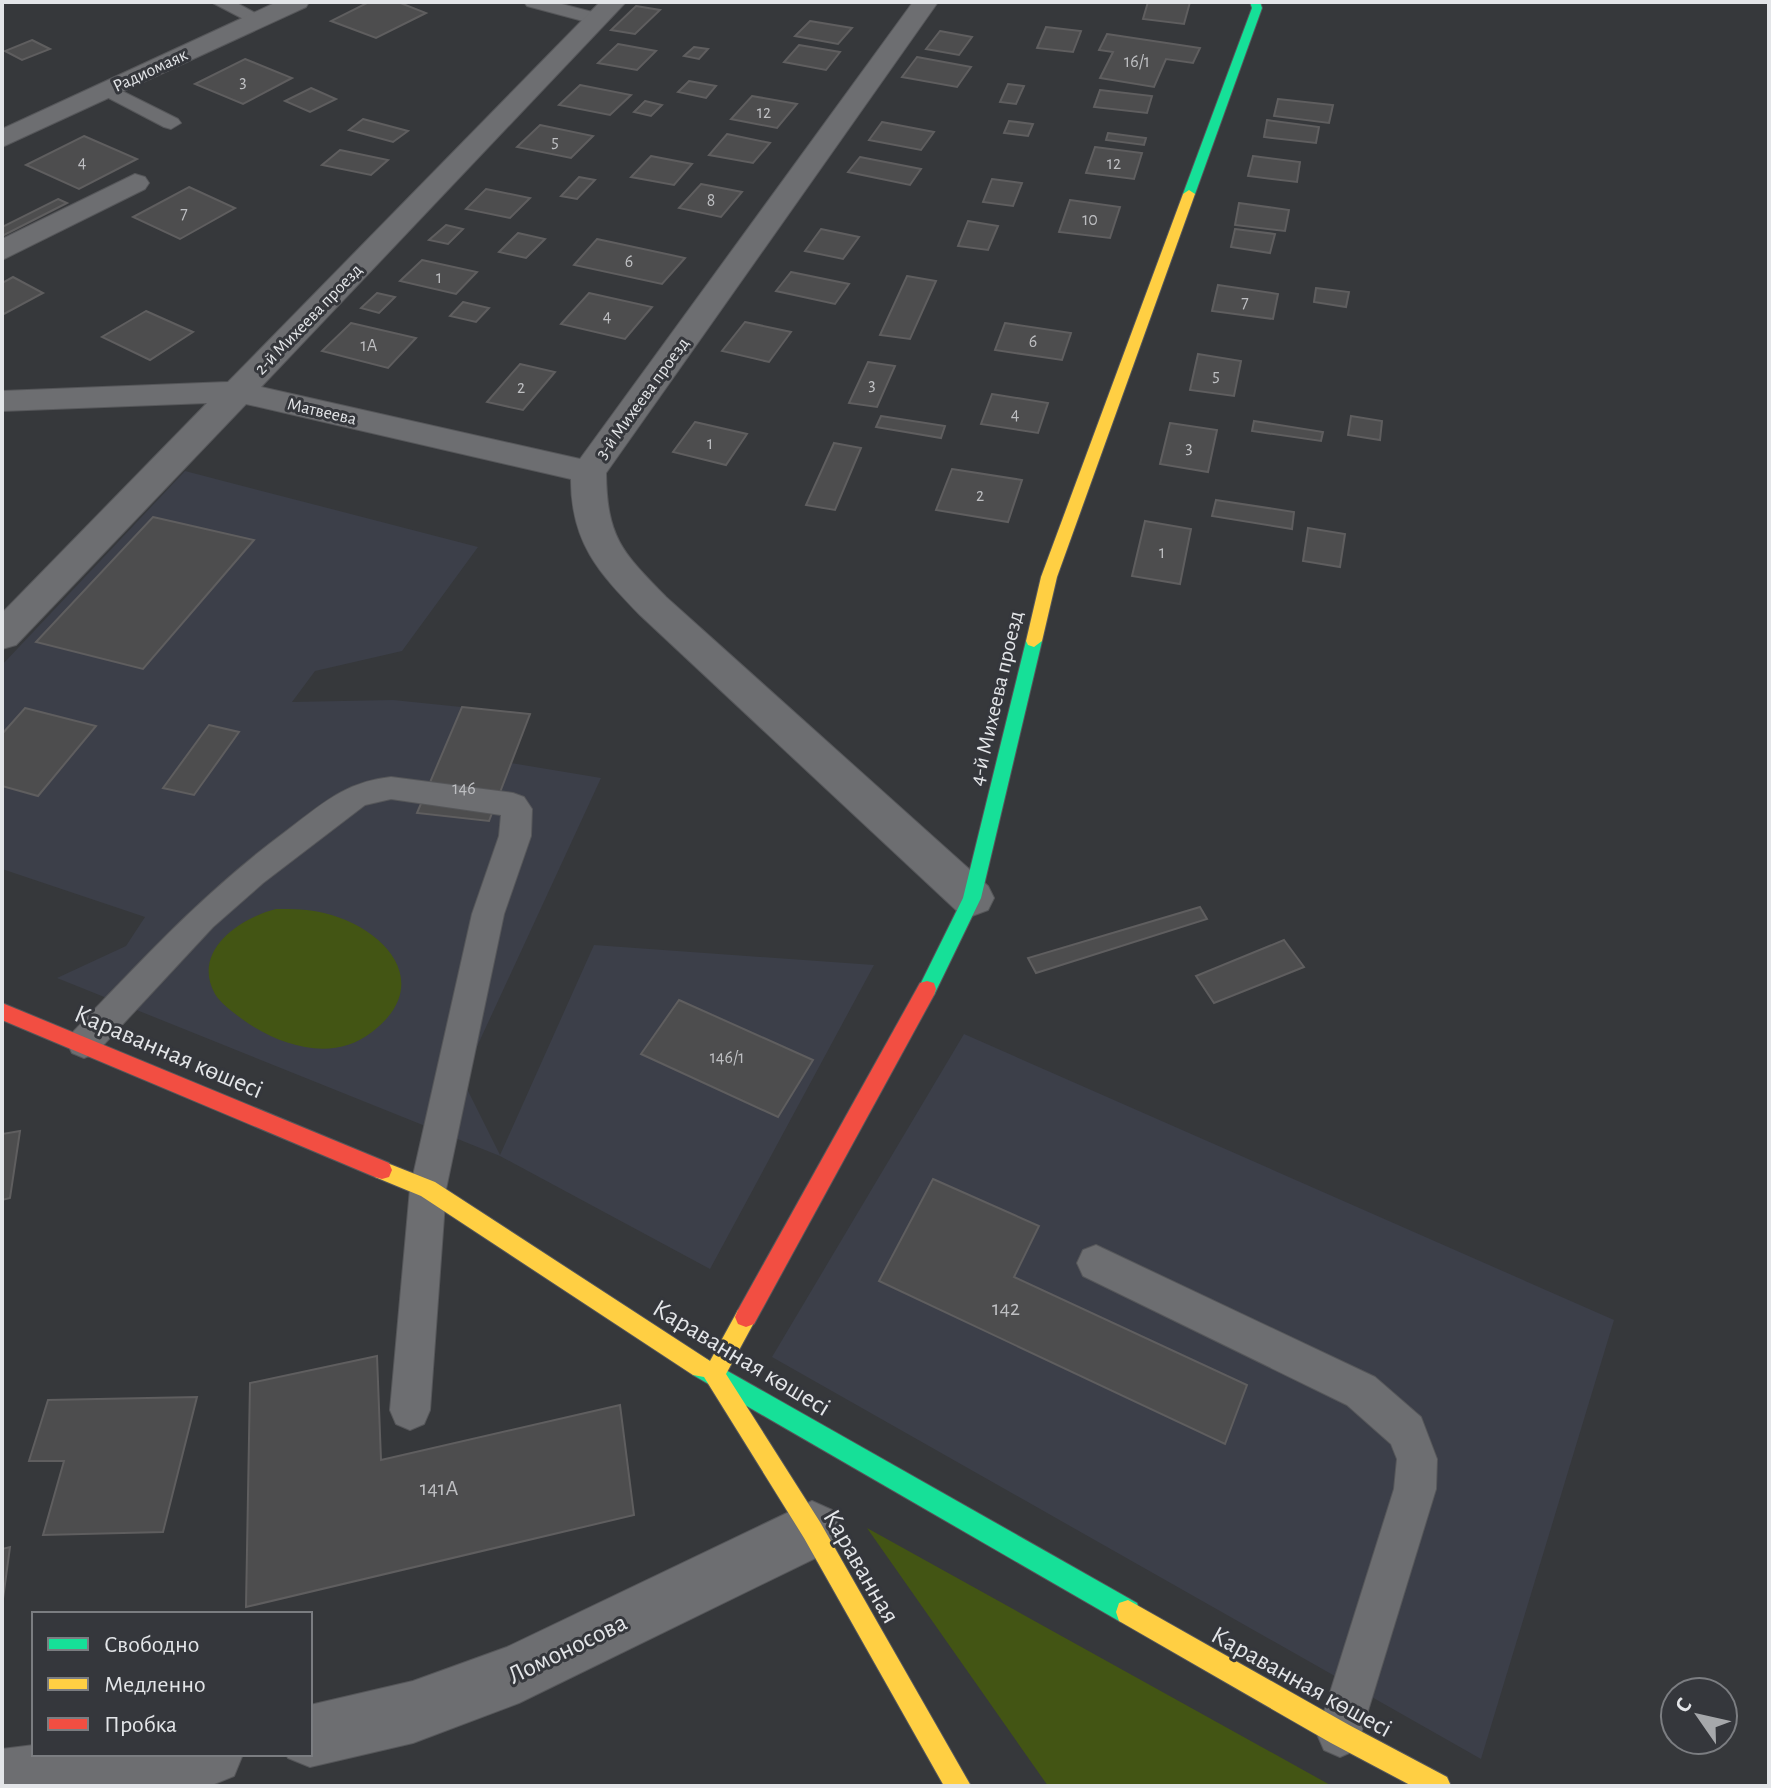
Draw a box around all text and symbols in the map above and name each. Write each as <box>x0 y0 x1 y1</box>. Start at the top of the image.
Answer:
street label: Радиомаяк <box>110 46 191 96</box>
house number: 16/1 <box>1124 53 1150 71</box>
house number: 3 <box>239 73 247 91</box>
house number: 12 <box>757 104 771 122</box>
house number: 5 <box>551 133 559 151</box>
house number: 4 <box>78 154 87 172</box>
house number: 12 <box>1107 155 1121 173</box>
house number: 8 <box>707 192 715 210</box>
house number: 7 <box>180 205 188 223</box>
house number: 10 <box>1082 211 1098 229</box>
house number: 6 <box>625 253 633 271</box>
street label: 2-й Михеева проезд <box>252 261 366 378</box>
house number: 1 <box>436 269 442 287</box>
house number: 7 <box>1241 294 1249 312</box>
house number: 4 <box>603 308 612 326</box>
house number: 6 <box>1029 333 1037 351</box>
street label: 3-й Михеева проезд <box>593 335 693 463</box>
house number: 1А <box>361 337 378 355</box>
house number: 5 <box>1212 367 1220 385</box>
house number: 3 <box>868 376 876 394</box>
house number: 2 <box>517 379 525 397</box>
street label: Матвеева <box>285 395 358 429</box>
house number: 4 <box>1011 406 1020 424</box>
house number: 1 <box>707 435 713 453</box>
house number: 3 <box>1185 439 1193 457</box>
house number: 2 <box>976 487 984 505</box>
house number: 1 <box>1159 544 1165 562</box>
street label: 4-й Михеева проезд <box>965 609 1027 788</box>
house number: 146 <box>452 780 476 798</box>
street label: Караванная көшесі <box>71 1001 267 1103</box>
house number: 146/1 <box>710 1049 744 1067</box>
street label: Караванная көшесі <box>648 1295 835 1421</box>
house number: 142 <box>992 1297 1020 1319</box>
house number: 141А <box>420 1477 458 1499</box>
street label: Караванная <box>818 1505 904 1628</box>
street label: Ломоносова <box>504 1609 631 1689</box>
legend <box>32 1612 312 1756</box>
street label: Караванная көшесі <box>1207 1622 1396 1742</box>
text: Свободно <box>104 1633 199 1657</box>
text: Медленно <box>104 1673 206 1697</box>
north arrow <box>1659 1676 1739 1756</box>
text: С <box>1671 1694 1696 1717</box>
text: Пробка <box>104 1713 177 1737</box>

